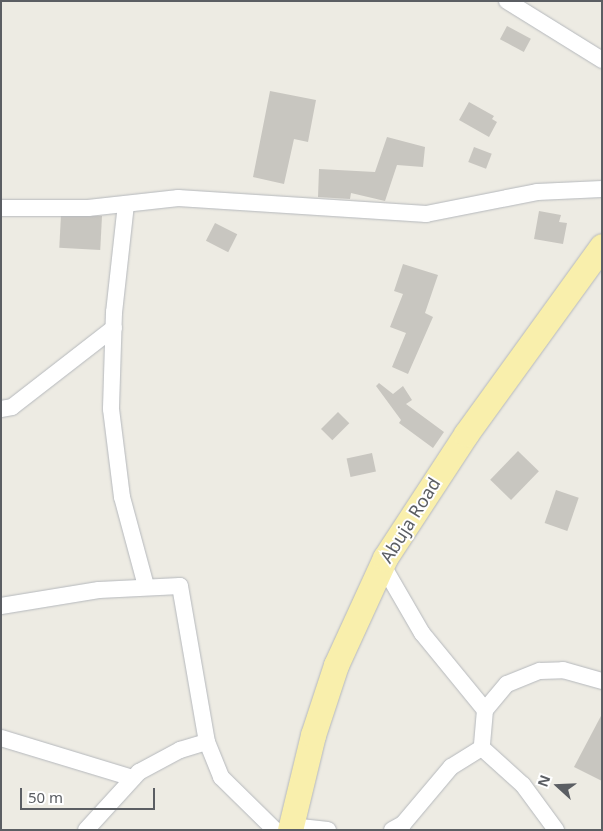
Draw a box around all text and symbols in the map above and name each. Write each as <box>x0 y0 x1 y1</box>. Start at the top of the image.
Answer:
street label: Abuja Road <box>375 473 445 567</box>
north arrow <box>533 761 583 811</box>
text: N <box>533 772 554 789</box>
scale bar <box>22 778 158 810</box>
text: 50 m <box>28 787 63 807</box>

